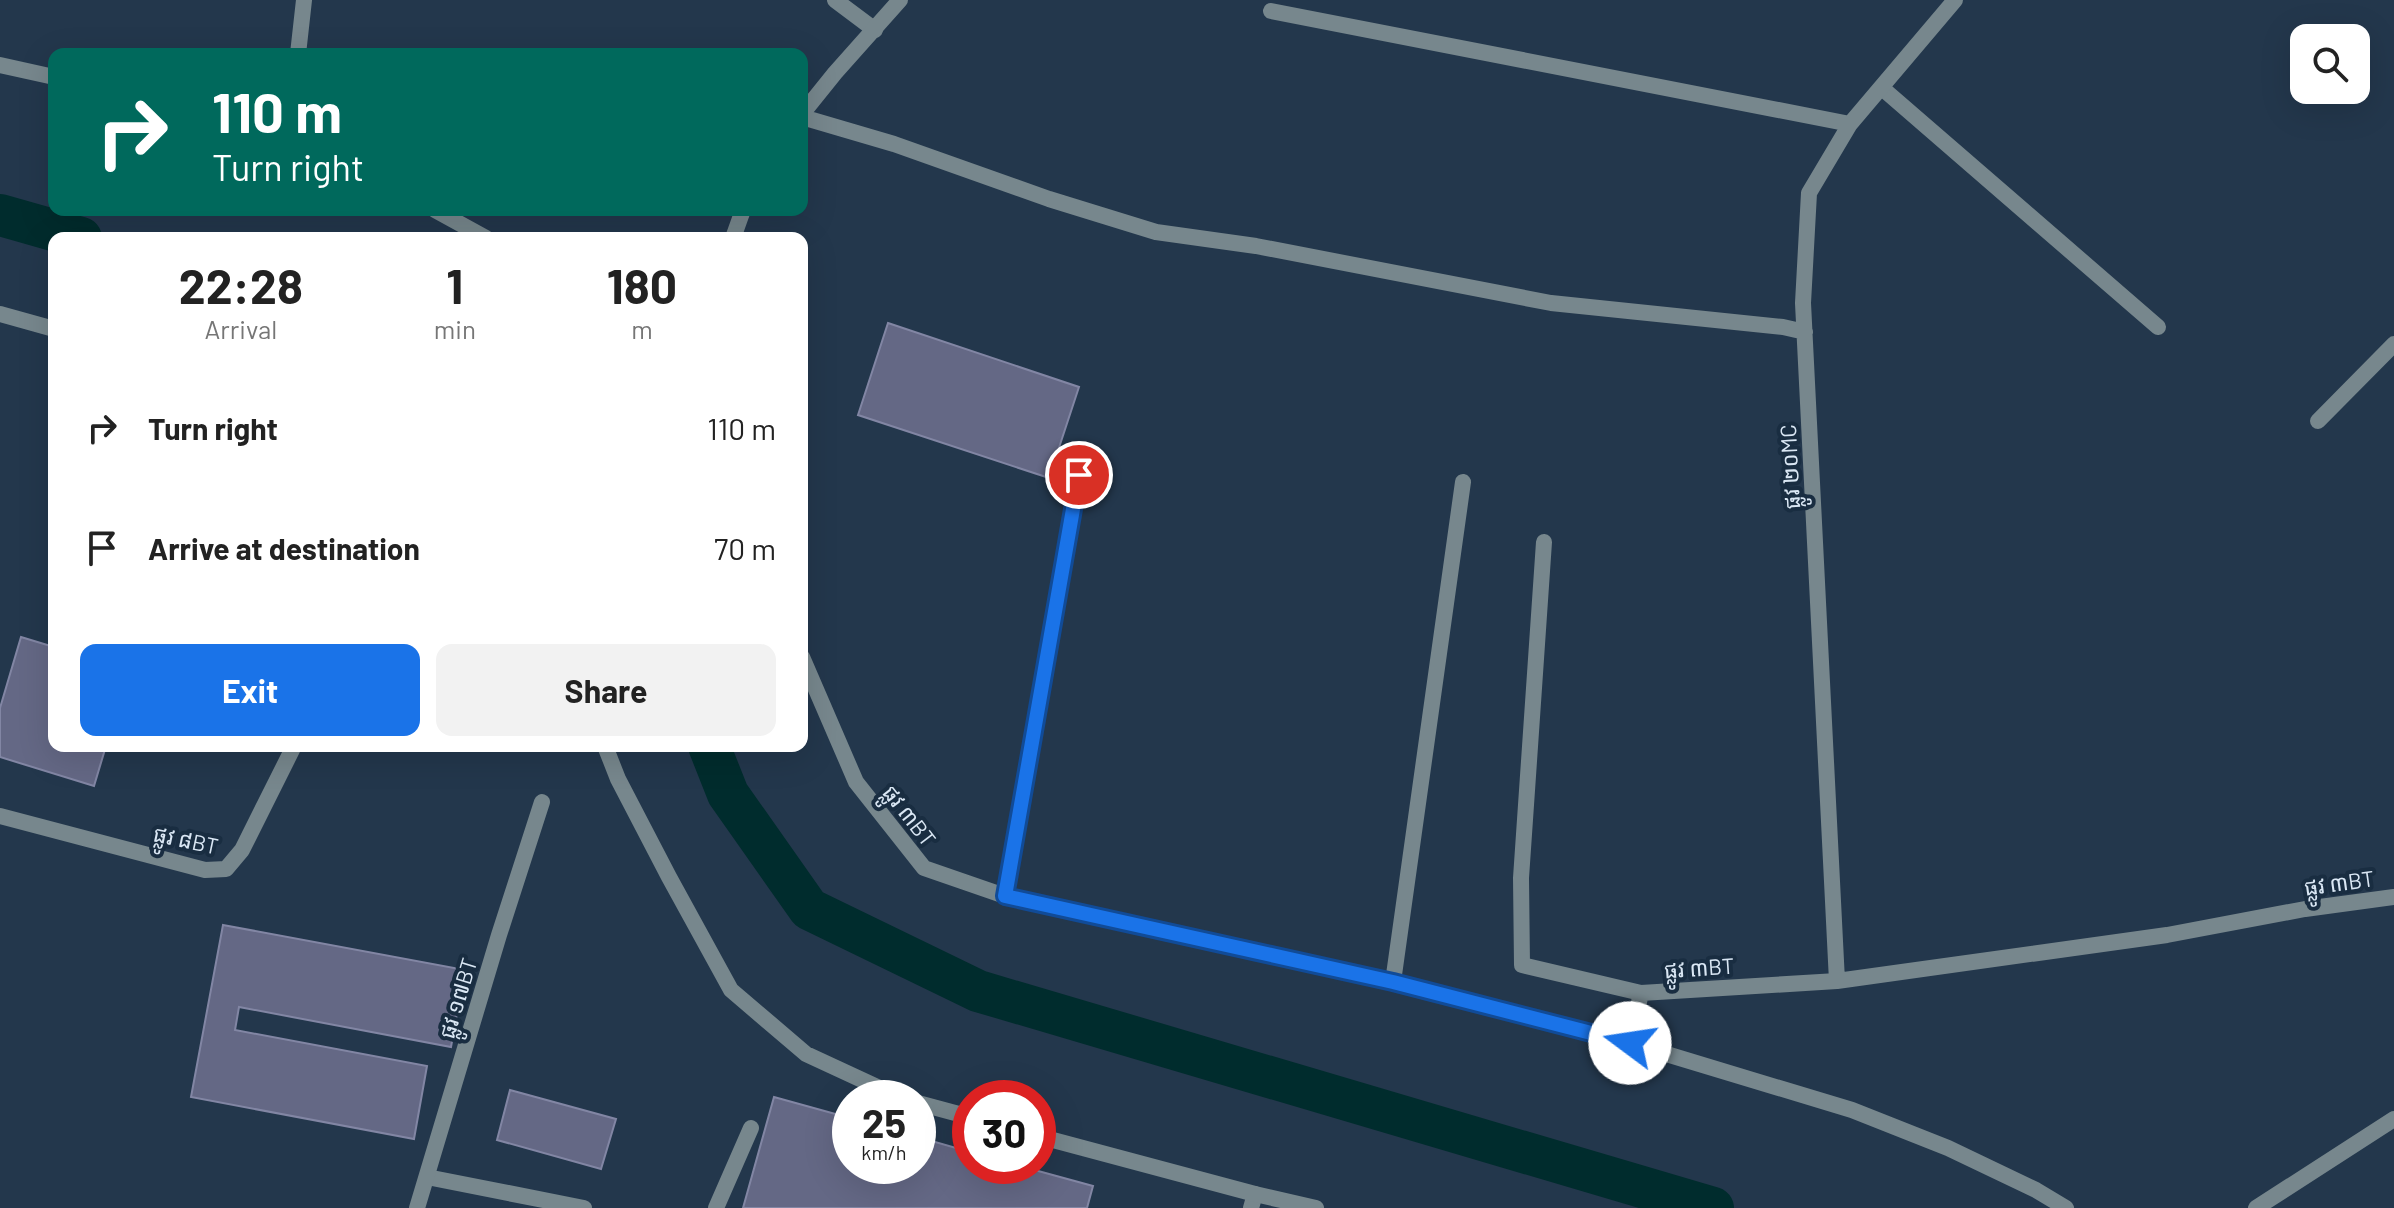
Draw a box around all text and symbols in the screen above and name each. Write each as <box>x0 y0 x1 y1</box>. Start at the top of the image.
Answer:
map controls <box>2290 24 2370 104</box>
button: search <box>2290 24 2370 104</box>
text: 110 m <box>212 77 342 144</box>
icon: right <box>80 80 184 184</box>
text: Turn right <box>212 145 364 188</box>
text: 22:28 <box>179 256 303 314</box>
text: 1 <box>446 256 463 314</box>
text: 180 <box>607 256 677 314</box>
text: Arrival <box>205 313 277 344</box>
text: min <box>434 313 476 344</box>
text: m <box>631 313 653 344</box>
icon: right <box>80 406 124 450</box>
text: Turn right <box>148 410 278 446</box>
text: 110 m <box>707 410 776 446</box>
street label: ផ្លូវ ២០MC <box>1774 423 1813 510</box>
pin <box>1045 441 1113 509</box>
icon: arrive <box>1057 453 1101 497</box>
icon: arrive <box>80 526 124 570</box>
text: Arrive at destination <box>148 530 420 566</box>
text: 70 m <box>714 530 776 566</box>
button: Exit <box>80 644 420 736</box>
button: Share <box>436 644 776 736</box>
street label: ផ្លូវ ៣BT <box>871 779 942 856</box>
street label: ផ្លូវ ៨BT <box>149 819 221 867</box>
street label: ផ្លូវ ៣BT <box>2302 864 2377 908</box>
street label: ផ្លូវ ៣BT <box>1663 952 1736 991</box>
street label: ផ្លូវ ១៧BT <box>432 955 490 1044</box>
position arrow <box>1588 1001 1672 1085</box>
speed limit sign: 30 <box>952 1080 1056 1184</box>
text: 25 <box>862 1098 906 1146</box>
text: km/h <box>861 1140 907 1164</box>

